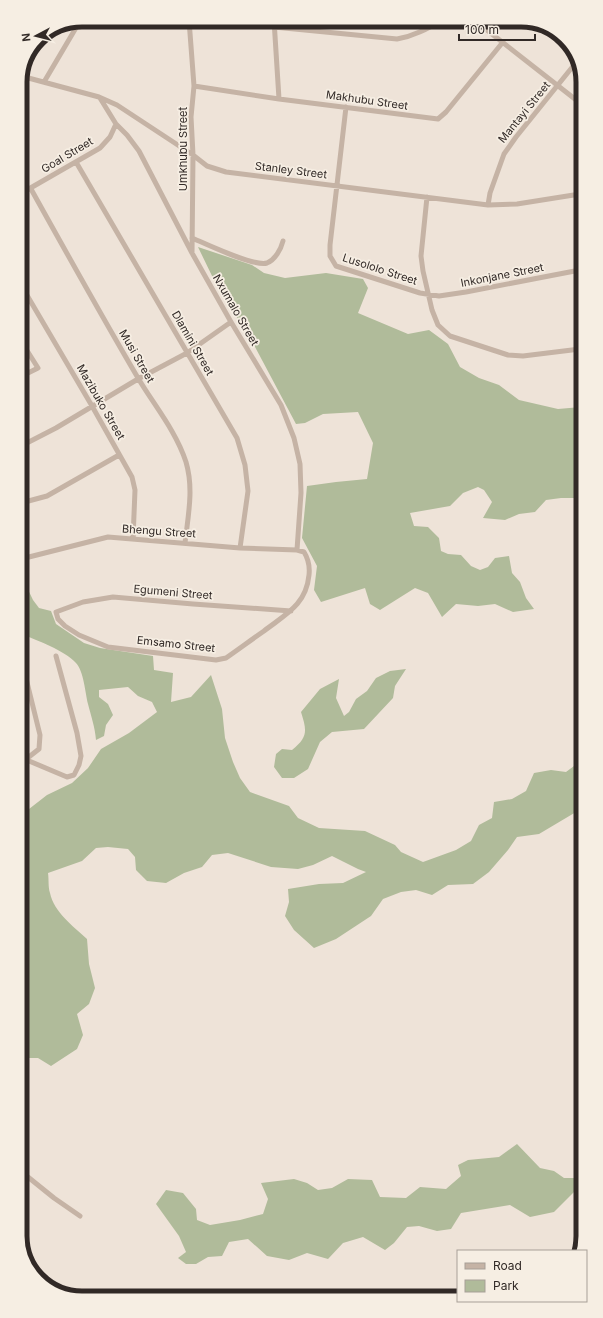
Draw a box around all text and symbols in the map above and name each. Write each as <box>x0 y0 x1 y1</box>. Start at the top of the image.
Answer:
north arrow <box>16 16 56 56</box>
scale bar <box>459 16 535 42</box>
text: 100 m <box>465 22 499 37</box>
text: N <box>19 32 34 42</box>
street label: Mantayi Street <box>495 78 553 146</box>
street label: Makhubu Street <box>325 87 409 113</box>
street label: Umkhubu Street <box>176 106 190 191</box>
street label: Goal Street <box>39 134 96 176</box>
street label: Stanley Street <box>254 159 328 181</box>
street label: Lusololo Street <box>341 250 420 288</box>
street label: Inkonjane Street <box>459 260 545 290</box>
street label: Nxumalo Street <box>210 272 262 348</box>
street label: Dlamini Street <box>169 308 217 378</box>
street label: Musi Street <box>116 327 158 385</box>
street label: Mazibuko Street <box>74 362 128 442</box>
street label: Bhengu Street <box>122 521 197 541</box>
street label: Egumeni Street <box>133 582 213 602</box>
street label: Emsamo Street <box>136 633 216 655</box>
legend <box>457 1250 587 1302</box>
text: Road <box>493 1258 522 1273</box>
text: Park <box>493 1278 519 1293</box>

